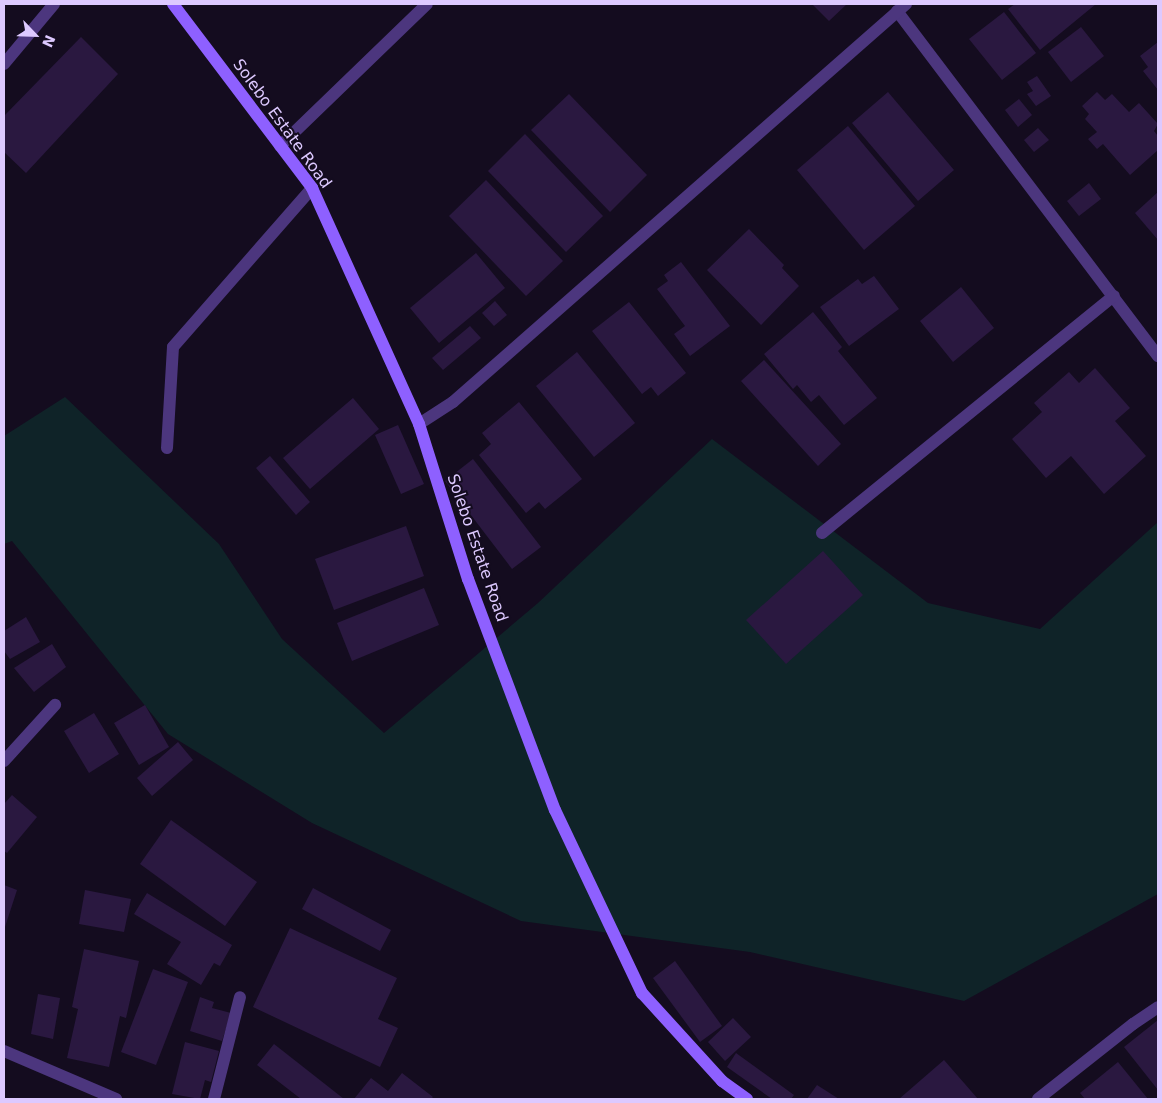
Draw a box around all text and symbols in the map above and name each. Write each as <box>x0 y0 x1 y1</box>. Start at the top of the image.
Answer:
north arrow <box>10 10 60 60</box>
text: N <box>39 32 58 50</box>
street label: Solebo Estate Road <box>229 56 335 192</box>
street label: Solebo Estate Road <box>443 472 511 624</box>

